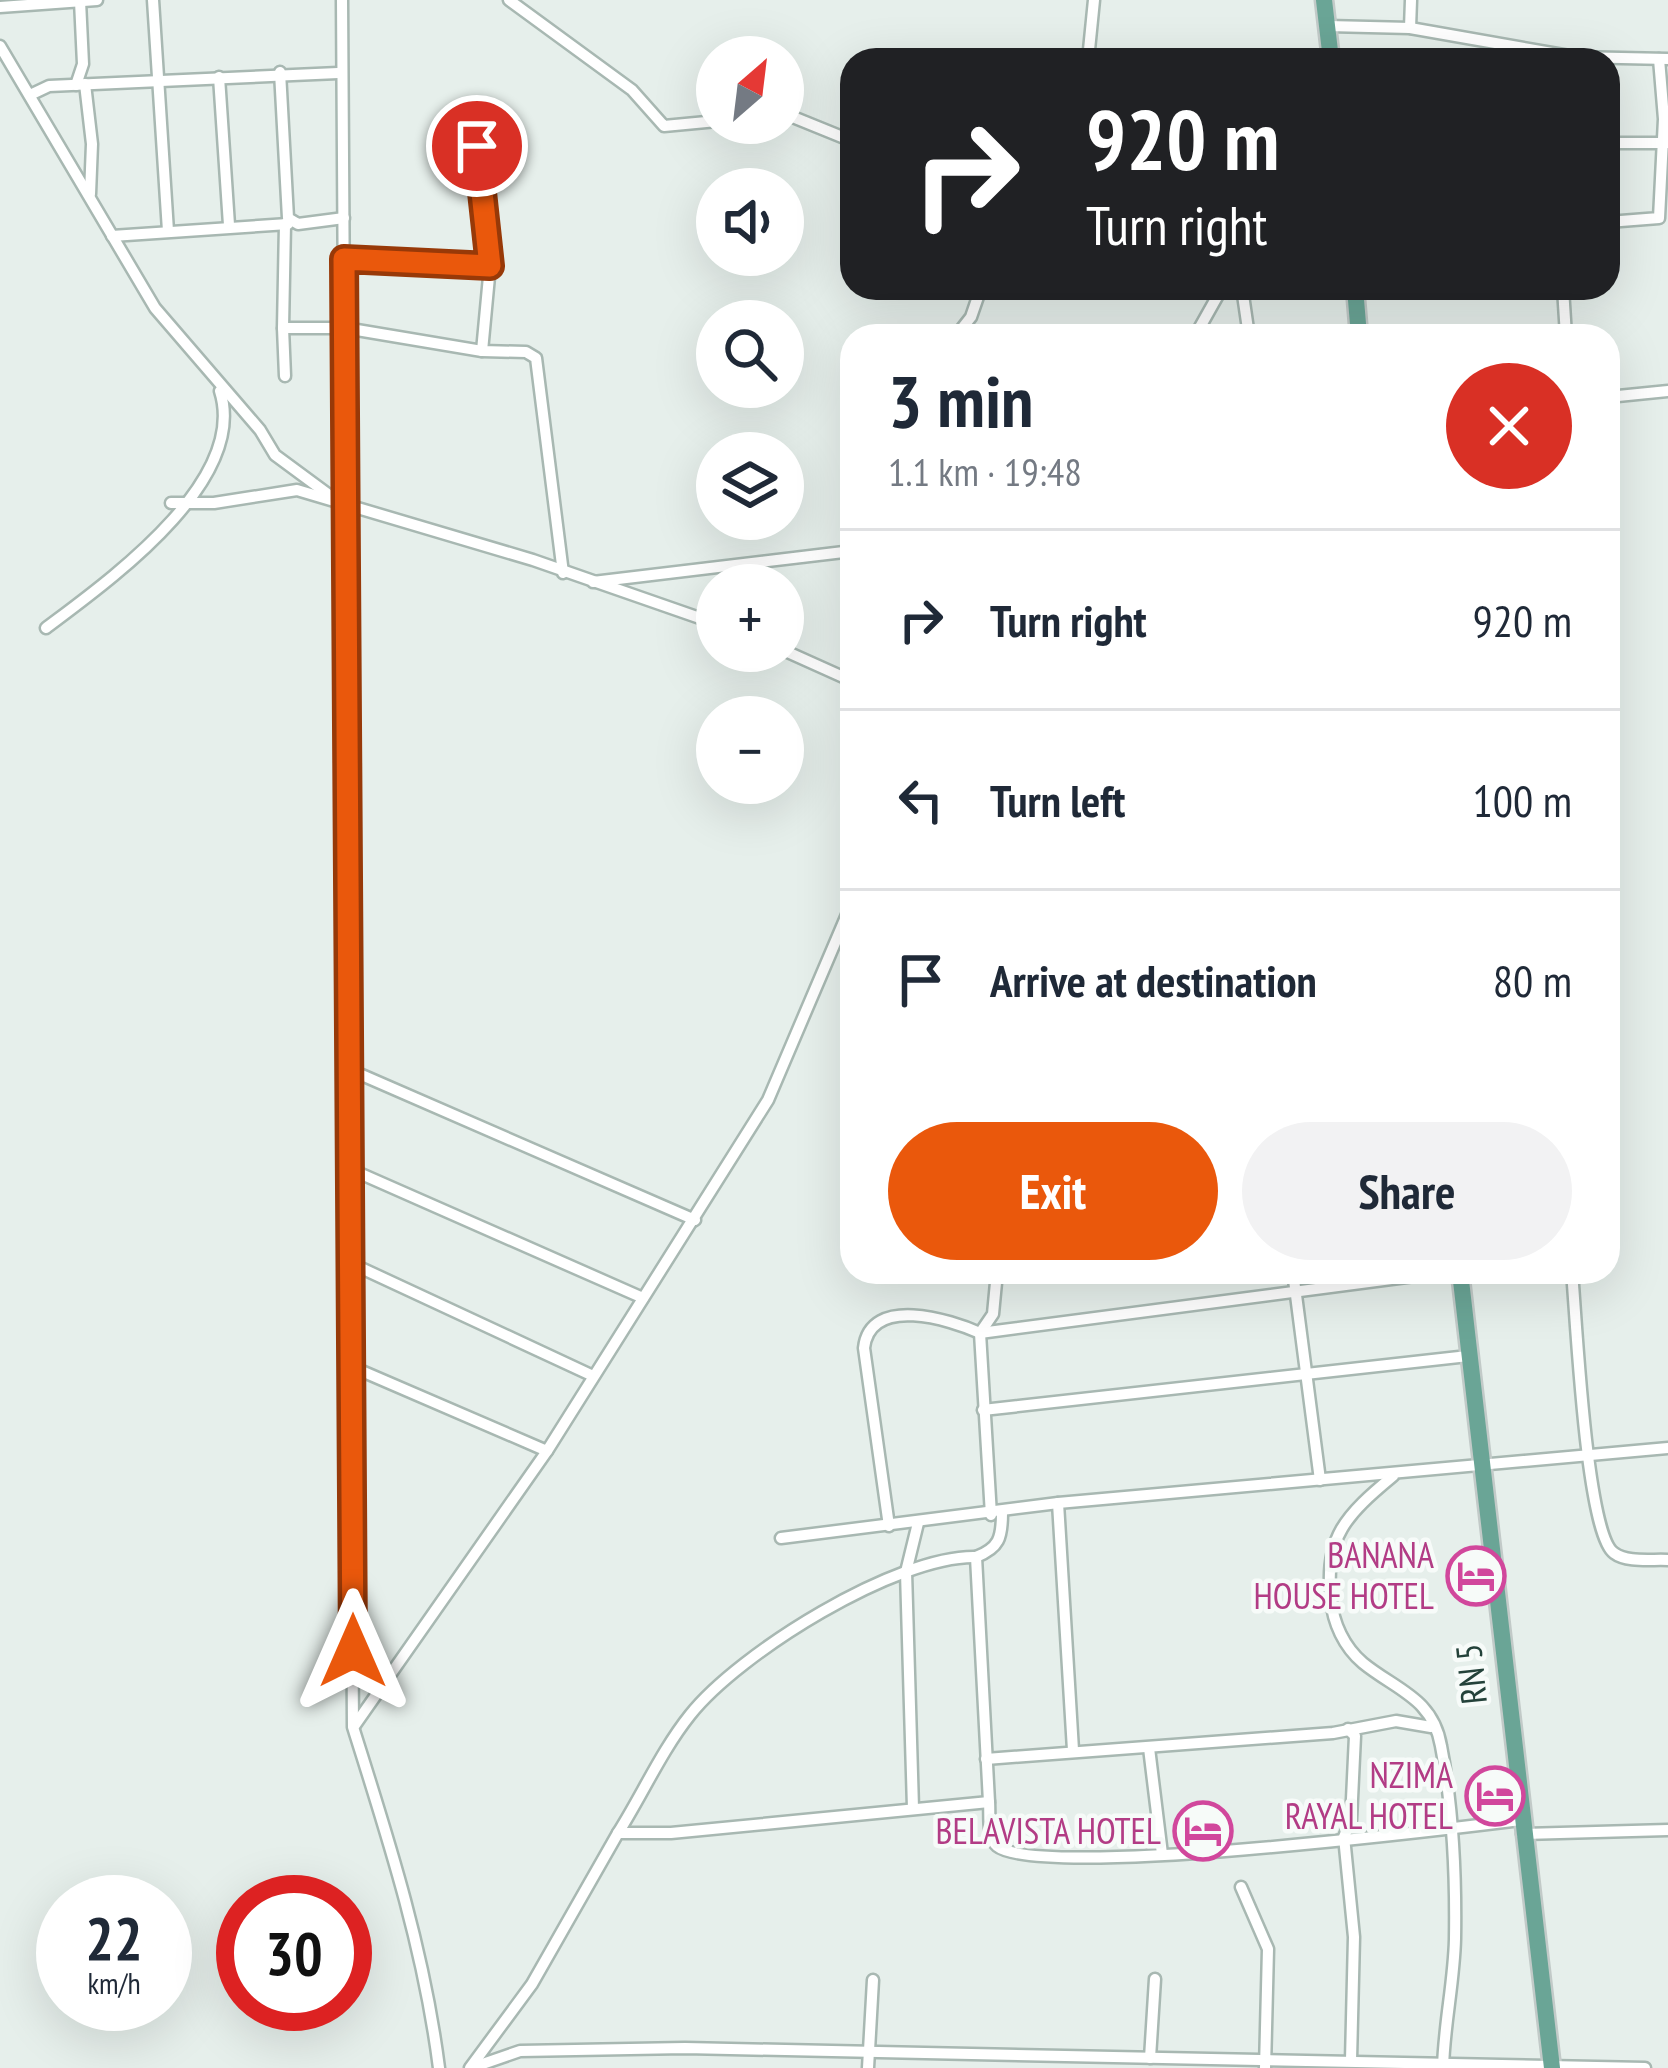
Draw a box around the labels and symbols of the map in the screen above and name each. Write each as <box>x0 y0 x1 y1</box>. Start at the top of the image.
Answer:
north arrow <box>696 36 804 144</box>
pin <box>426 95 528 197</box>
place label: BANANA HOUSE HOTEL <box>1253 1531 1434 1619</box>
hotel icon: BANANA HOUSE HOTEL <box>1445 1545 1507 1607</box>
position arrow <box>290 1588 416 1714</box>
street label: RN 5 <box>1444 1642 1497 1707</box>
place label: NZIMA RAYAL HOTEL <box>1285 1751 1453 1839</box>
hotel icon: NZIMA RAYAL HOTEL <box>1464 1765 1526 1827</box>
hotel icon: BELAVISTA HOTEL <box>1172 1800 1234 1862</box>
place label: BELAVISTA HOTEL <box>936 1807 1161 1854</box>
speed limit sign: 30 <box>216 1875 372 2031</box>

